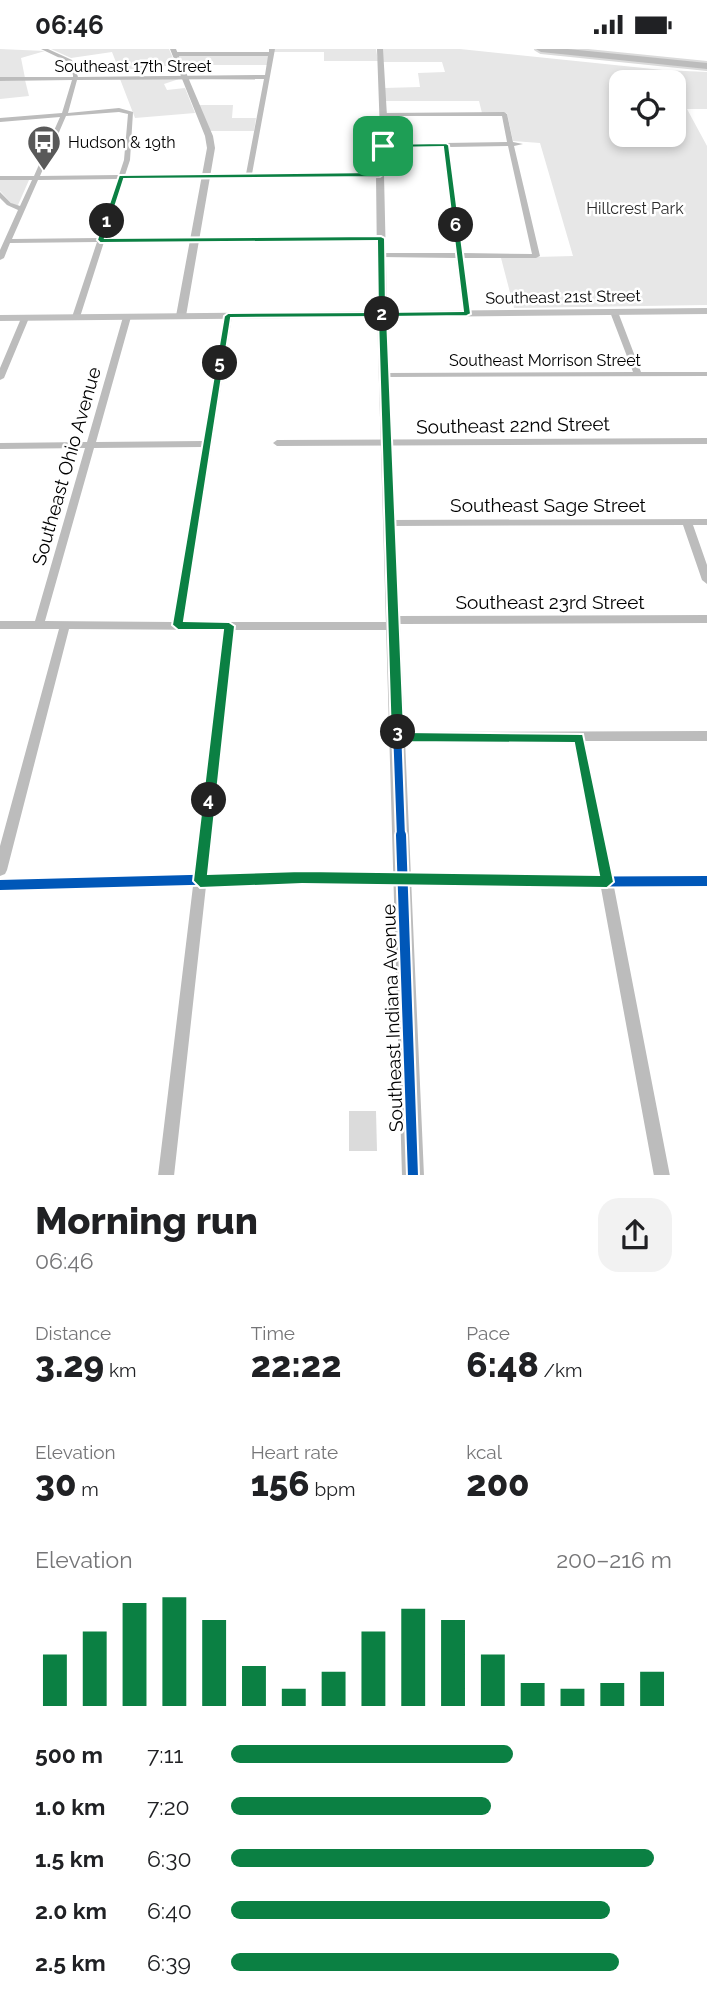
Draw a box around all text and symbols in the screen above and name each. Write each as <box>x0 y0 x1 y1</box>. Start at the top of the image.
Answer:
text: 06:46 <box>35 10 104 40</box>
street label: Southeast 17th Street <box>54 57 212 76</box>
map controls <box>609 70 686 147</box>
button: locate <box>609 70 686 147</box>
pin <box>353 116 413 176</box>
bus stop icon: Hudson & 19th <box>25 123 63 172</box>
icon: arrive <box>364 127 402 165</box>
place label: Hudson & 19th <box>68 133 176 152</box>
park label: Hillcrest Park <box>586 199 684 218</box>
pin: 1 <box>90 203 124 239</box>
pin: 6 <box>438 207 474 243</box>
text: 1 <box>102 209 111 231</box>
text: 6 <box>450 213 461 235</box>
street label: Southeast 21st Street <box>485 286 641 308</box>
pin: 2 <box>364 296 400 331</box>
text: 2 <box>376 302 387 324</box>
pin: 5 <box>202 345 238 381</box>
text: 5 <box>214 351 225 373</box>
street label: Southeast Morrison Street <box>449 351 642 370</box>
street label: Southeast Ohio Avenue <box>27 364 105 568</box>
street label: Southeast 22nd Street <box>416 412 611 438</box>
street label: Southeast Sage Street <box>450 494 647 516</box>
street label: Southeast 23rd Street <box>455 591 645 613</box>
pin: 3 <box>380 715 416 749</box>
text: 3 <box>392 720 403 742</box>
pin: 4 <box>192 783 227 817</box>
text: 4 <box>203 788 214 810</box>
street label: Southeast Indiana Avenue <box>377 904 407 1132</box>
text: Morning run <box>35 1198 258 1243</box>
button: share <box>598 1198 672 1272</box>
text: 06:46 <box>35 1247 94 1274</box>
text: Distance <box>35 1322 111 1344</box>
text: Time <box>251 1322 295 1344</box>
text: Pace <box>466 1322 510 1344</box>
text: 3.29 <box>35 1344 104 1385</box>
text: 22:22 <box>251 1344 341 1385</box>
text: 6:48 <box>466 1344 539 1385</box>
text: km <box>104 1359 137 1381</box>
text: /km <box>539 1359 583 1381</box>
text: Elevation <box>35 1441 116 1463</box>
text: Heart rate <box>251 1441 338 1463</box>
text: kcal <box>466 1441 502 1463</box>
text: 30 <box>35 1463 76 1504</box>
text: 156 <box>251 1463 310 1504</box>
text: 200 <box>466 1463 530 1504</box>
text: m <box>76 1478 99 1500</box>
text: bpm <box>310 1478 355 1500</box>
text: Elevation <box>35 1546 133 1573</box>
text: 200–216 m <box>556 1546 672 1573</box>
text: 500 m <box>35 1741 103 1768</box>
text: 7:11 <box>147 1741 183 1768</box>
text: 1.0 km <box>35 1793 105 1820</box>
text: 7:20 <box>147 1793 190 1820</box>
text: 1.5 km <box>35 1845 104 1872</box>
text: 6:30 <box>147 1845 192 1872</box>
text: 2.0 km <box>35 1897 107 1924</box>
text: 6:40 <box>147 1897 192 1924</box>
text: 2.5 km <box>35 1949 106 1976</box>
text: 6:39 <box>147 1949 191 1976</box>

